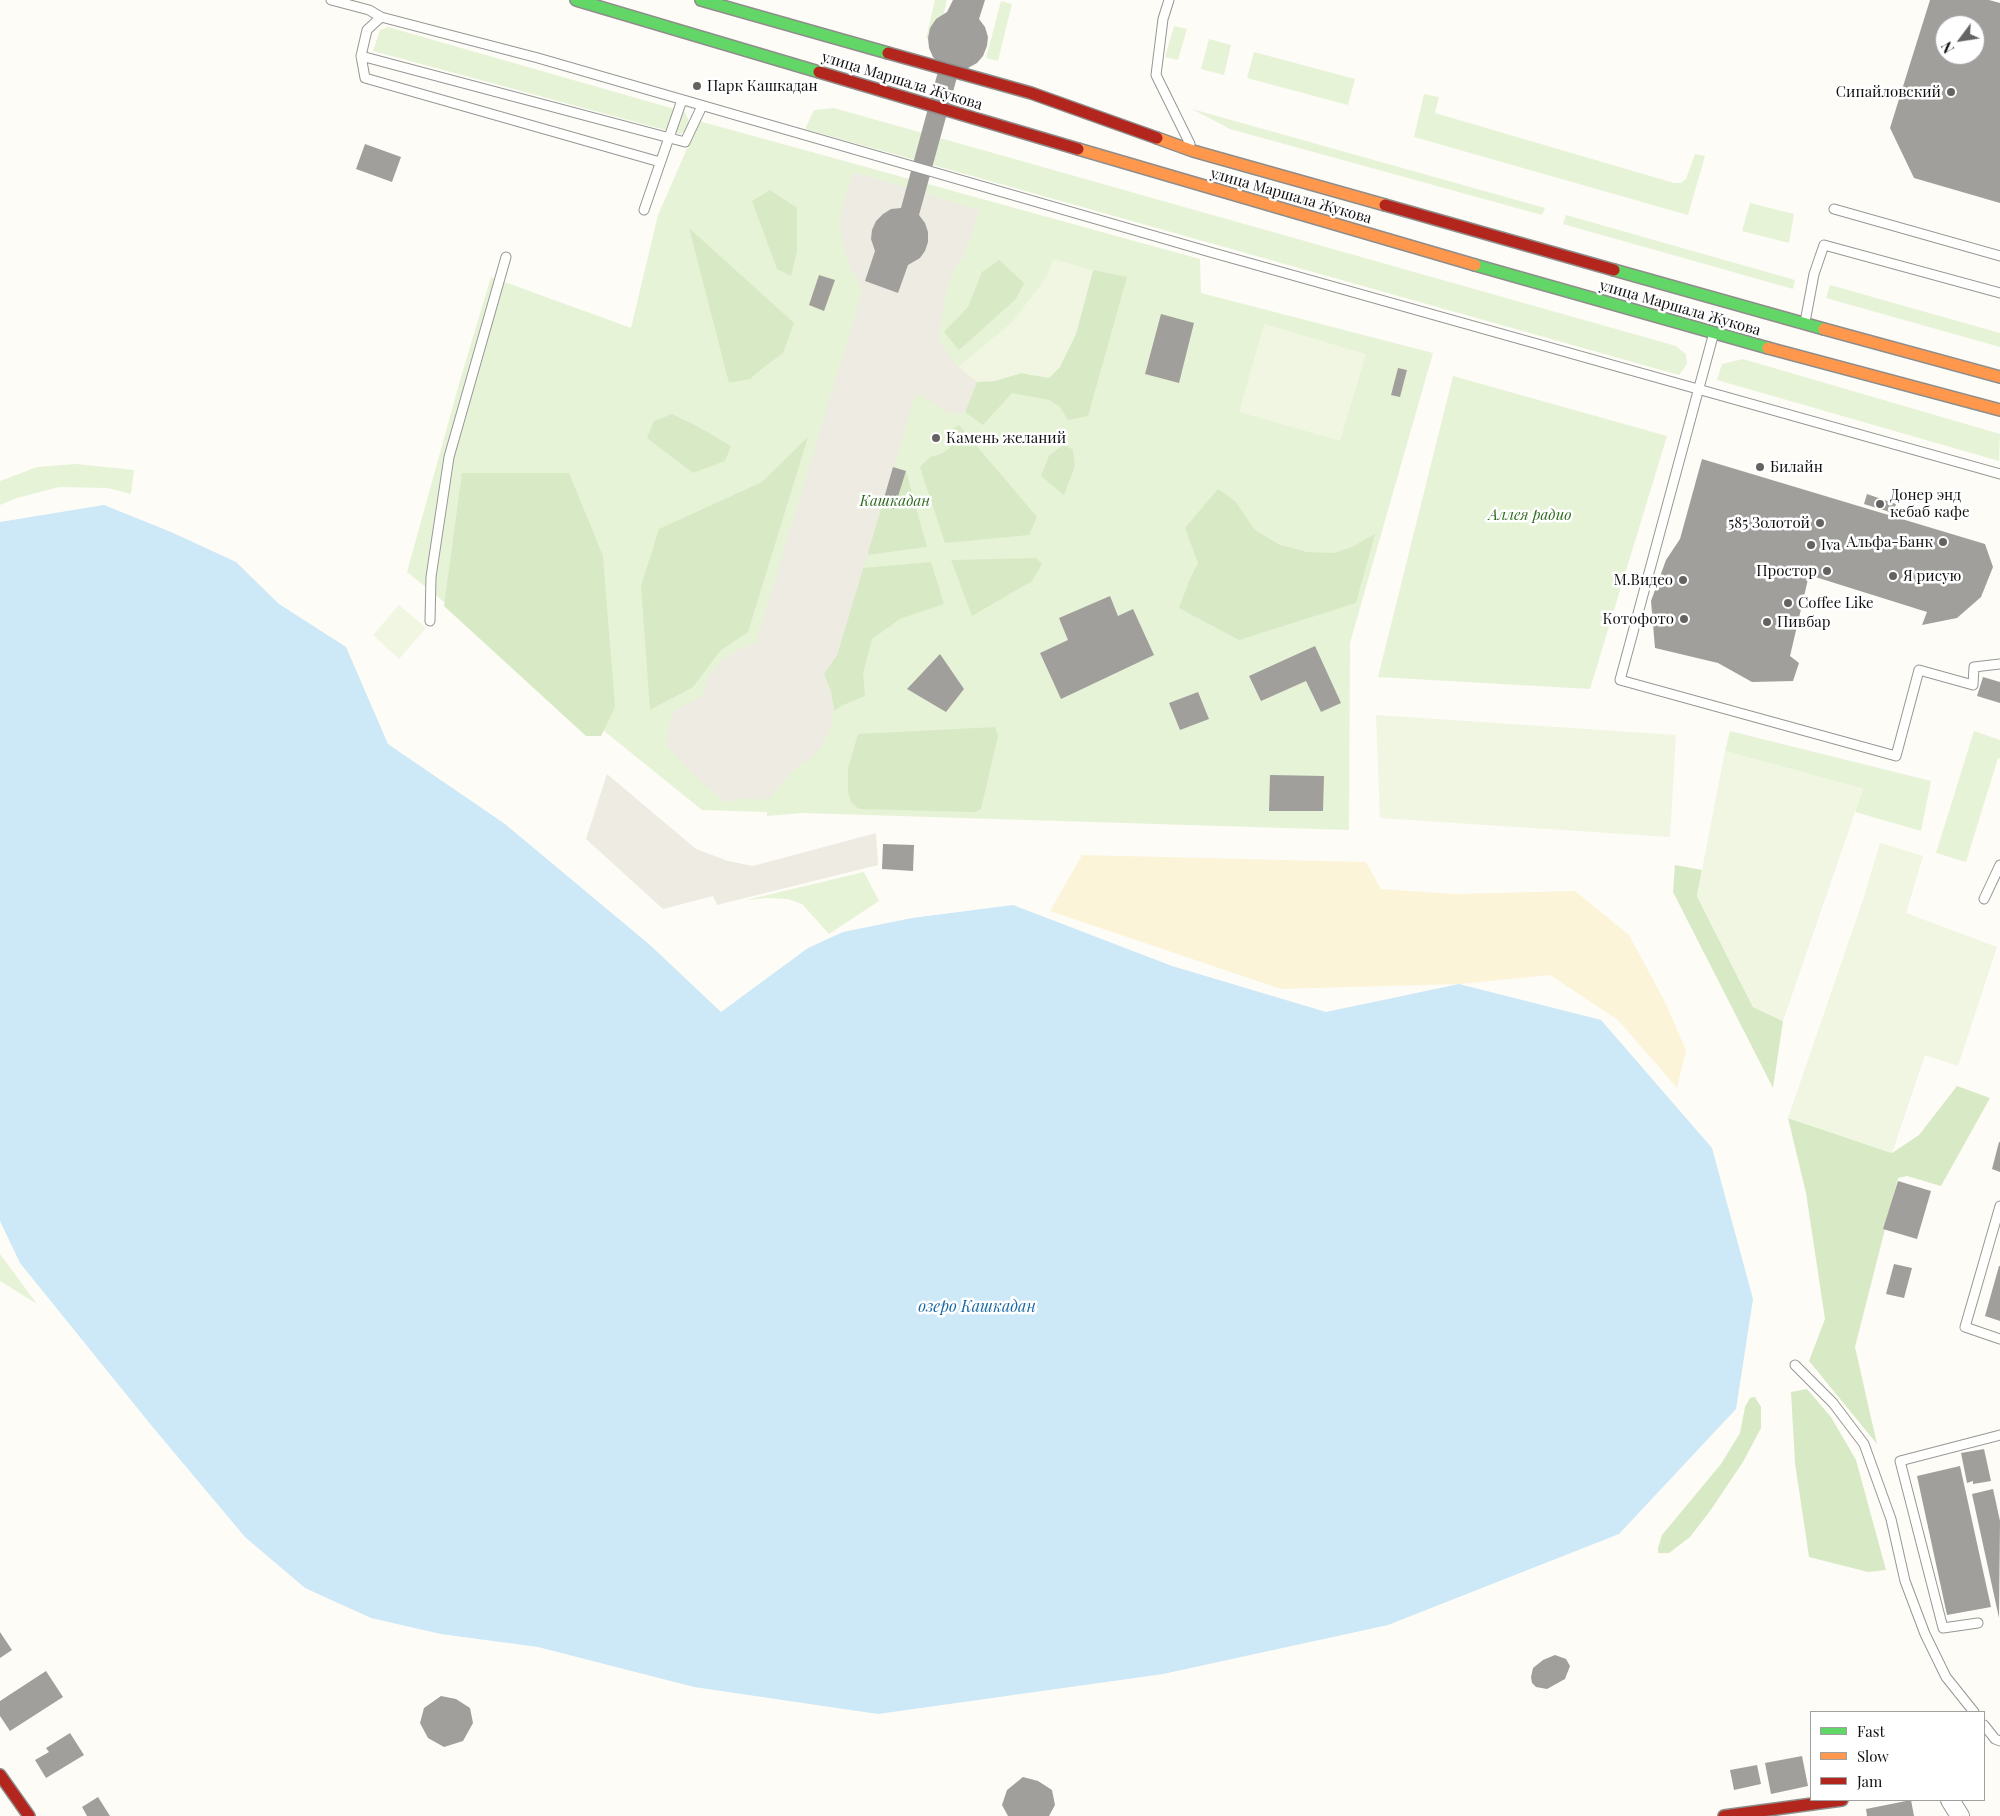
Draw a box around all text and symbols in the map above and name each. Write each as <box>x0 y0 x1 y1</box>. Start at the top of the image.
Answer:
north arrow <box>1935 15 1985 65</box>
text: N <box>1937 38 1958 57</box>
street label: улица Маршала Жукова <box>819 48 985 114</box>
place label: Парк Кашкадан <box>707 77 818 95</box>
marker: Парк Кашкадан <box>691 80 703 92</box>
place label: Сипайловский <box>1836 83 1941 101</box>
marker: Сипайловский <box>1945 86 1957 98</box>
street label: улица Маршала Жукова <box>1208 164 1374 228</box>
street label: улица Маршала Жукова <box>1597 276 1763 340</box>
place label: Камень желаний <box>946 429 1066 447</box>
marker: Камень желаний <box>930 432 942 444</box>
place label: Билайн <box>1770 458 1823 476</box>
marker: Билайн <box>1754 461 1766 473</box>
place label: Донер энд кебаб кафе <box>1890 486 1970 521</box>
park label: Кашкадан <box>860 492 930 510</box>
marker: Донер энд кебаб кафе <box>1874 498 1886 510</box>
park label: Аллея радио <box>1489 506 1571 524</box>
place label: 585 Золотой <box>1728 514 1810 532</box>
marker: 585 Золотой <box>1814 517 1826 529</box>
place label: Альфа-Банк <box>1846 533 1933 551</box>
place label: Iva <box>1821 536 1841 554</box>
marker: Альфа-Банк <box>1937 536 1949 548</box>
marker: Iva <box>1805 539 1817 551</box>
place label: Простор <box>1756 562 1817 580</box>
marker: Простор <box>1821 565 1833 577</box>
place label: Я рисую <box>1903 567 1961 585</box>
marker: Я рисую <box>1887 570 1899 582</box>
place label: М.Видео <box>1614 571 1673 589</box>
marker: М.Видео <box>1677 574 1689 586</box>
place label: Coffee Like <box>1798 594 1874 612</box>
marker: Coffee Like <box>1782 597 1794 609</box>
place label: Котофото <box>1603 610 1674 628</box>
marker: Котофото <box>1678 613 1690 625</box>
place label: Пивбар <box>1777 613 1831 631</box>
marker: Пивбар <box>1761 616 1773 628</box>
water label: озеро Кашкадан <box>918 1297 1036 1317</box>
legend <box>1810 1711 1985 1801</box>
text: Fast <box>1857 1721 1885 1741</box>
text: Slow <box>1857 1746 1889 1766</box>
text: Jam <box>1857 1771 1882 1791</box>

